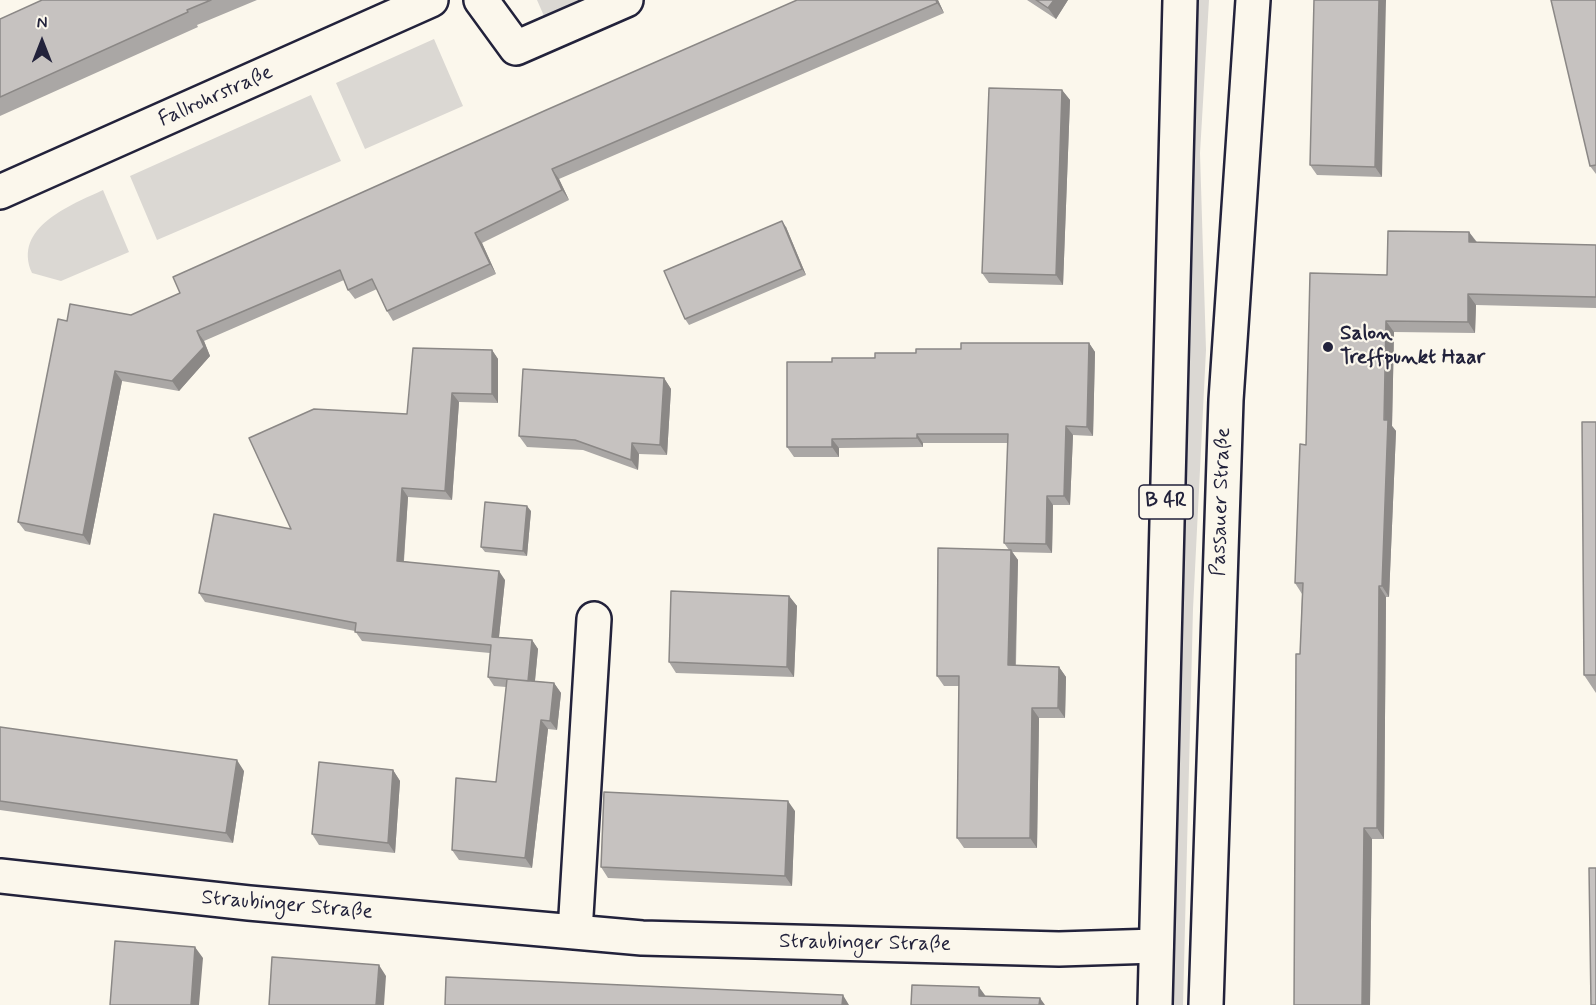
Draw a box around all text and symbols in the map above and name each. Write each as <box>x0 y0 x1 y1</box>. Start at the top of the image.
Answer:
north arrow <box>12 12 72 72</box>
text: N <box>37 13 47 34</box>
street label: Fallrohrstraße <box>155 61 277 133</box>
place label: Salon Treffpunkt Haar <box>1340 322 1485 372</box>
marker: Salon Treffpunkt Haar <box>1321 340 1335 354</box>
street label: Passauer Straße <box>1207 427 1237 577</box>
road number: B 4R <box>1139 485 1193 519</box>
street label: Straubinger Straße <box>200 886 374 926</box>
street label: Straubinger Straße <box>779 930 951 958</box>

